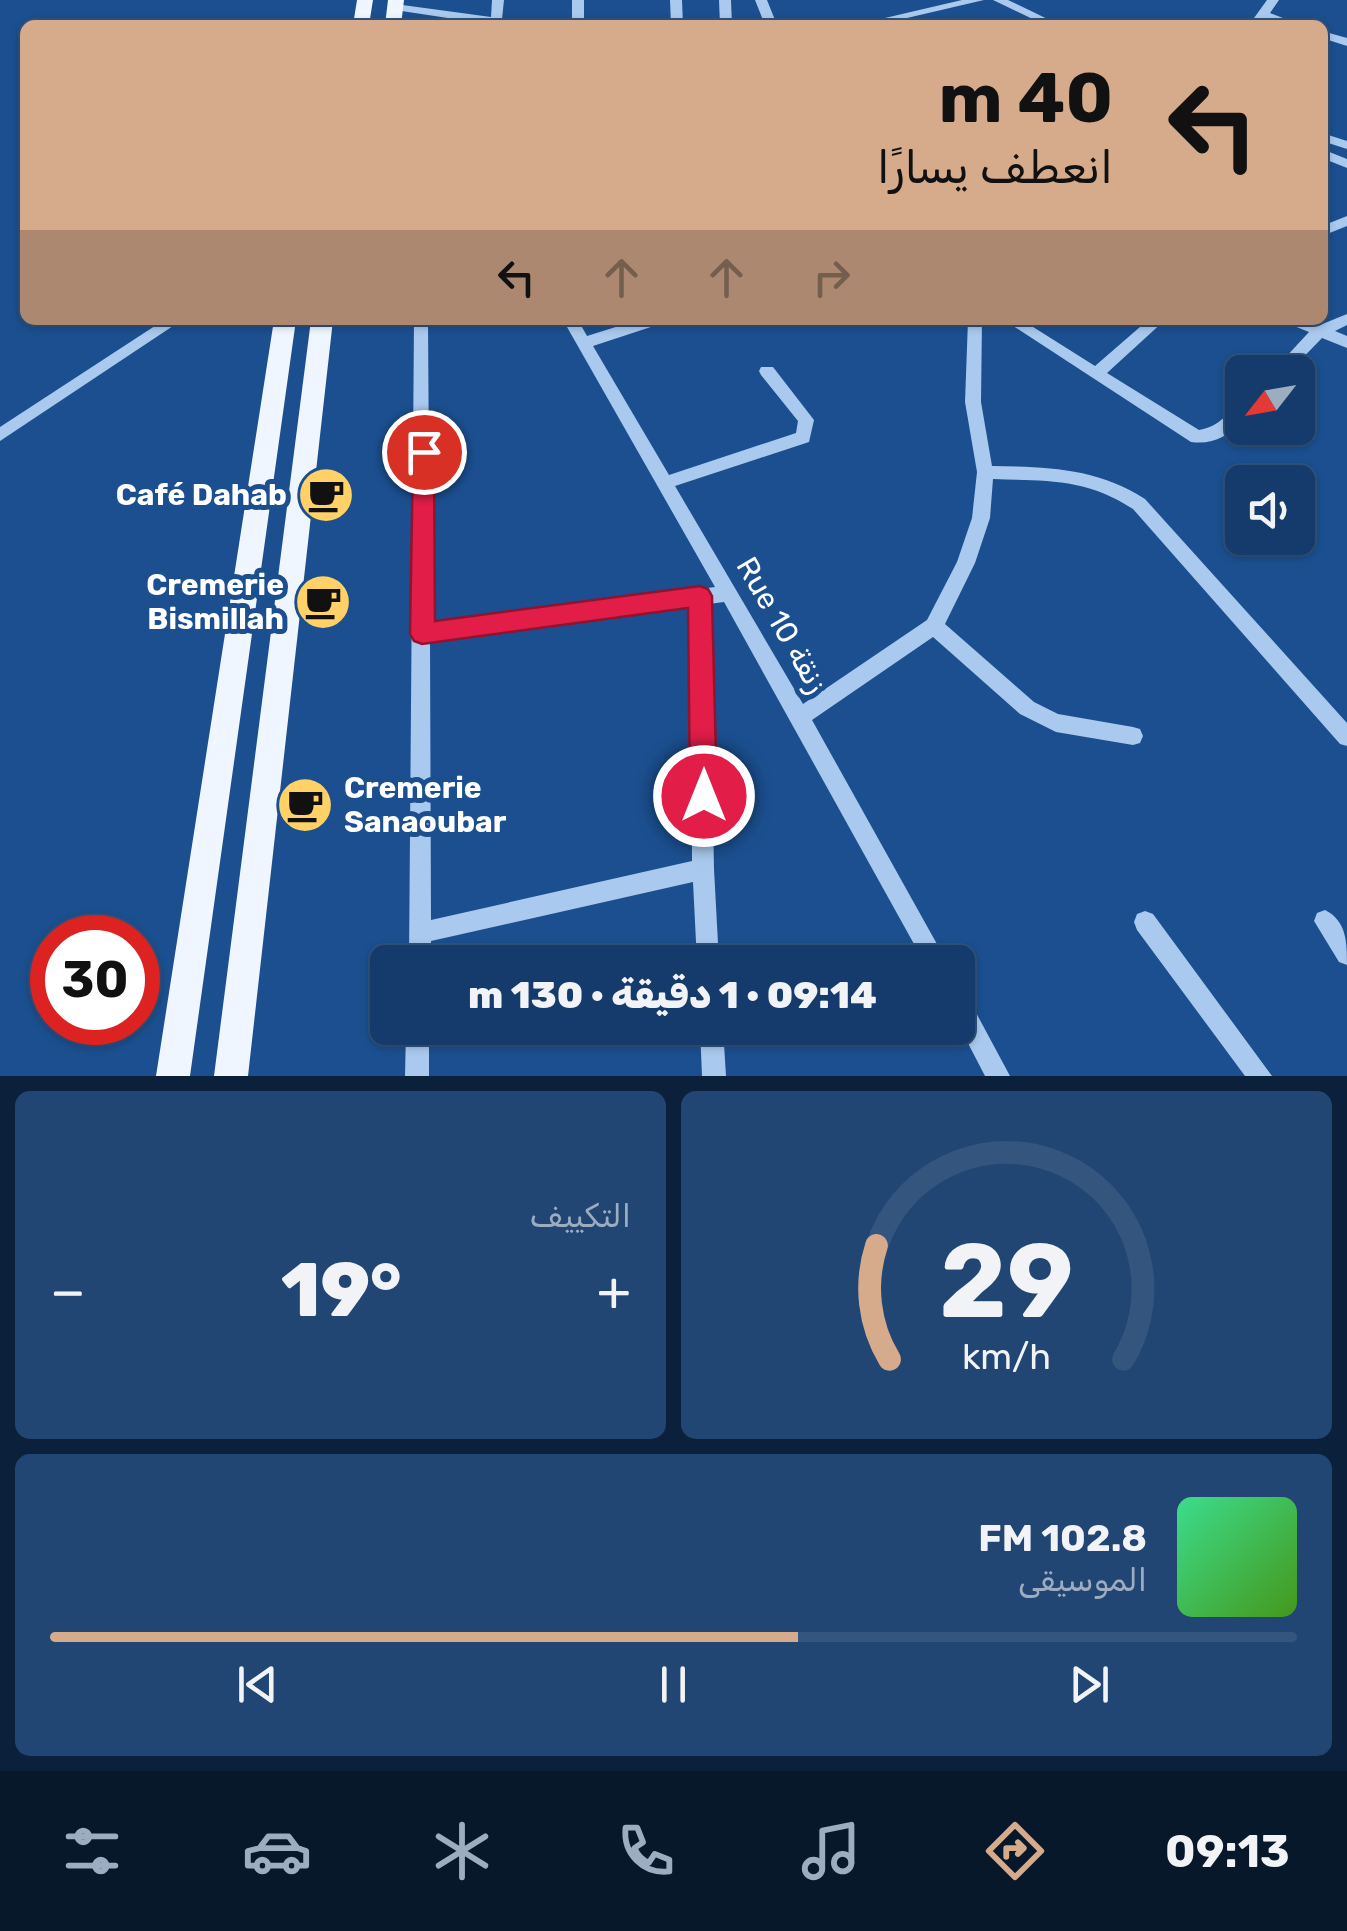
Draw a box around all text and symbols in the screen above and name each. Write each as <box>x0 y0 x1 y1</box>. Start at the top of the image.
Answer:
text: 40 m <box>939 57 1113 140</box>
icon: left <box>1148 60 1278 190</box>
text: انعطف يسارًا <box>877 141 1113 194</box>
icon: left <box>489 250 544 305</box>
icon: ahead <box>594 250 649 305</box>
icon: ahead <box>699 250 754 305</box>
icon: right <box>804 250 859 305</box>
north arrow <box>1225 355 1315 445</box>
map controls <box>1225 355 1315 555</box>
pin <box>382 410 467 495</box>
icon: arrive <box>397 425 452 480</box>
cafe icon: Café Dahab <box>296 465 356 525</box>
button: sound <box>1225 465 1315 555</box>
place label: Café Dahab <box>116 477 287 513</box>
street label: Rue 10 زنقة <box>729 551 835 699</box>
place label: Cremerie Bismillah <box>146 567 284 637</box>
cafe icon: Cremerie Bismillah <box>293 572 353 632</box>
position arrow <box>652 744 756 848</box>
place label: Cremerie Sanaoubar <box>344 770 507 840</box>
cafe icon: Cremerie Sanaoubar <box>275 775 335 835</box>
speed limit sign: 30 <box>30 915 160 1045</box>
text: 09:14 · 1 دقيقة · 130 m <box>468 972 877 1018</box>
text: التكييف <box>529 1197 631 1235</box>
text: 29 <box>939 1220 1074 1343</box>
text: 19° <box>281 1246 402 1335</box>
text: − <box>50 1259 86 1324</box>
text: + <box>597 1259 631 1324</box>
text: km/h <box>962 1336 1051 1378</box>
text: 102.8 FM <box>978 1515 1147 1561</box>
text: الموسيقى <box>1018 1561 1147 1599</box>
icon: previous <box>230 1657 285 1712</box>
icon: pause <box>646 1657 701 1712</box>
icon: next <box>1062 1657 1117 1712</box>
icon: filters <box>57 1816 127 1886</box>
icon: car <box>242 1816 312 1886</box>
icon: climate <box>427 1816 497 1886</box>
icon: phone <box>611 1816 681 1886</box>
icon: music <box>796 1816 866 1886</box>
icon: directions <box>980 1816 1050 1886</box>
text: 09:13 <box>1165 1825 1290 1878</box>

